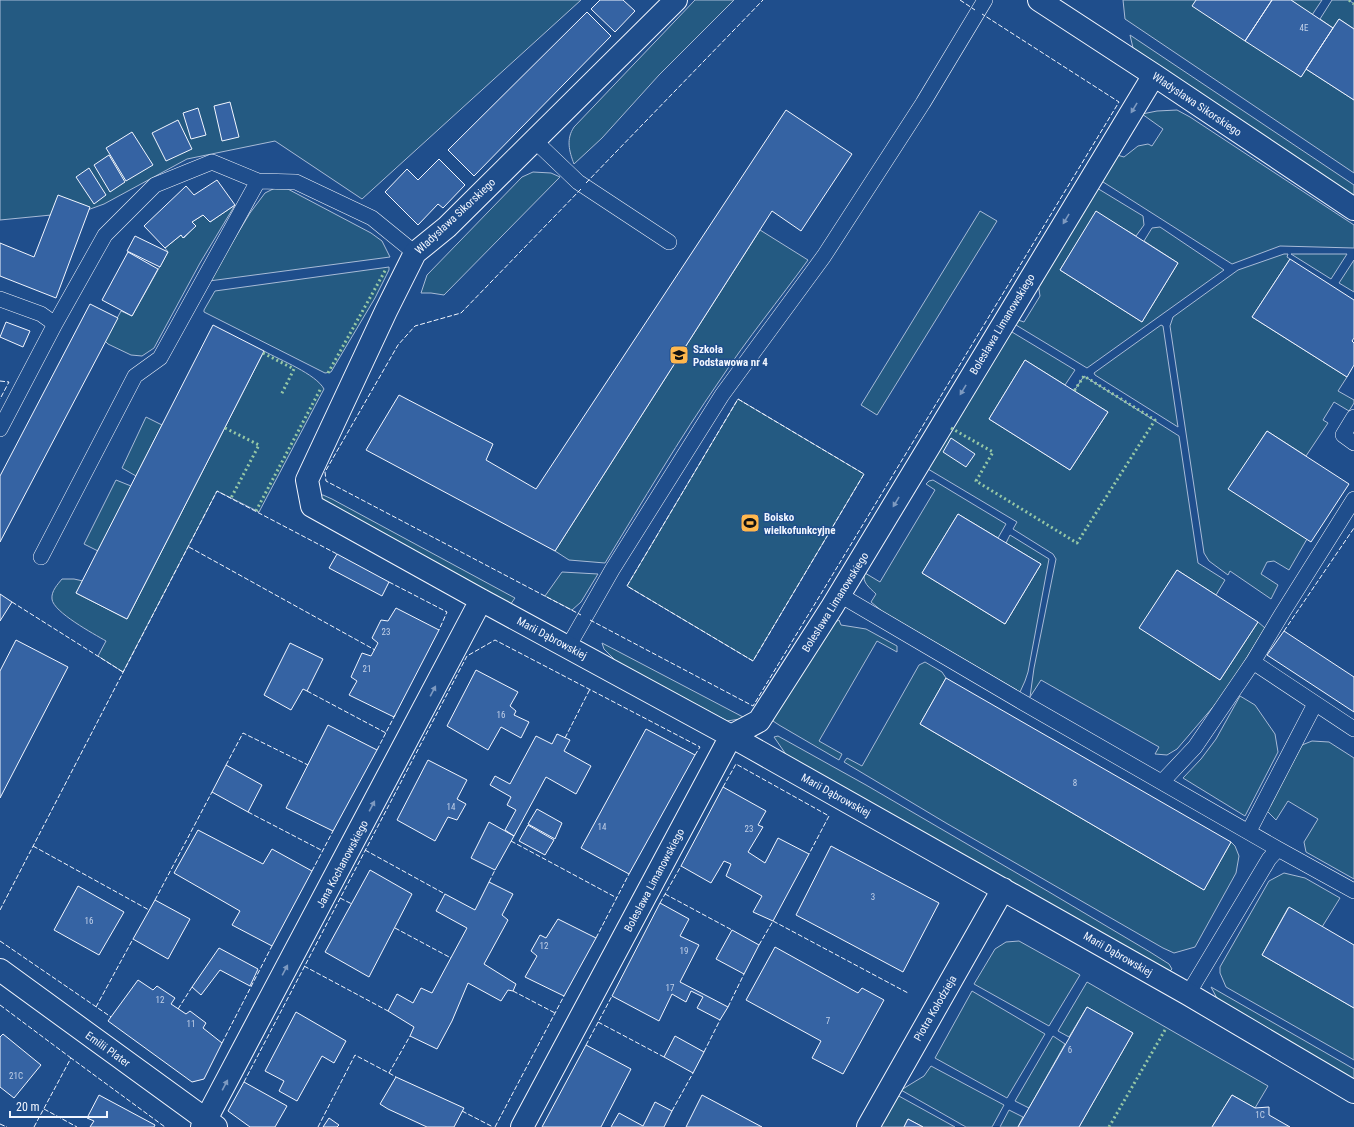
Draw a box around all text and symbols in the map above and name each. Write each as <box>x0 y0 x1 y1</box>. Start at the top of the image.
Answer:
house number: 4E <box>1300 23 1309 33</box>
street label: Władysława Sikorskiego <box>1150 70 1244 139</box>
one-way arrow <box>1130 102 1137 114</box>
street label: Władysława Sikorskiego <box>412 175 499 257</box>
one-way arrow <box>1062 214 1070 224</box>
street label: Bolesława Limanowskiego <box>967 271 1038 377</box>
place label: Szkoła Podstawowa nr 4 <box>693 343 768 369</box>
school or university icon: Szkoła Podstawowa nr 4 <box>668 344 690 366</box>
one-way arrow <box>959 384 966 396</box>
one-way arrow <box>892 496 899 508</box>
place label: Boisko wielkofunkcyjne <box>764 511 835 537</box>
sports icon: Boisko wielkofunkcyjne <box>739 512 761 534</box>
street label: Bolesława Limanowskiego <box>799 550 872 655</box>
street label: Marii Dąbrowskiej <box>514 615 589 662</box>
house number: 23 <box>382 627 390 637</box>
house number: 21 <box>363 664 371 674</box>
one-way arrow <box>430 685 436 697</box>
house number: 16 <box>497 710 505 720</box>
street label: Marii Dąbrowskiej <box>799 771 873 820</box>
house number: 8 <box>1073 778 1077 788</box>
one-way arrow <box>369 800 376 812</box>
house number: 14 <box>447 802 456 812</box>
street label: Jana Kochanowskiego <box>314 818 371 910</box>
house number: 14 <box>598 822 607 832</box>
house number: 23 <box>745 824 753 834</box>
street label: Bolesława Limanowskiego <box>622 826 687 934</box>
house number: 3 <box>871 892 875 902</box>
house number: 16 <box>85 916 93 926</box>
street label: Marii Dąbrowskiej <box>1081 929 1155 979</box>
house number: 12 <box>540 941 549 951</box>
house number: 19 <box>680 946 688 956</box>
one-way arrow <box>282 964 289 976</box>
street label: Piotra Kołodzieja <box>911 973 959 1043</box>
house number: 17 <box>666 983 675 993</box>
house number: 12 <box>156 995 165 1005</box>
house number: 7 <box>826 1016 831 1026</box>
house number: 11 <box>187 1019 195 1029</box>
street label: Emilii Plater <box>83 1029 133 1070</box>
house number: 6 <box>1068 1045 1072 1055</box>
house number: 21C <box>9 1071 23 1081</box>
one-way arrow <box>221 1079 228 1091</box>
scale bar <box>10 1093 107 1119</box>
text: 20 m <box>16 1100 40 1114</box>
house number: 1C <box>1255 1110 1265 1120</box>

